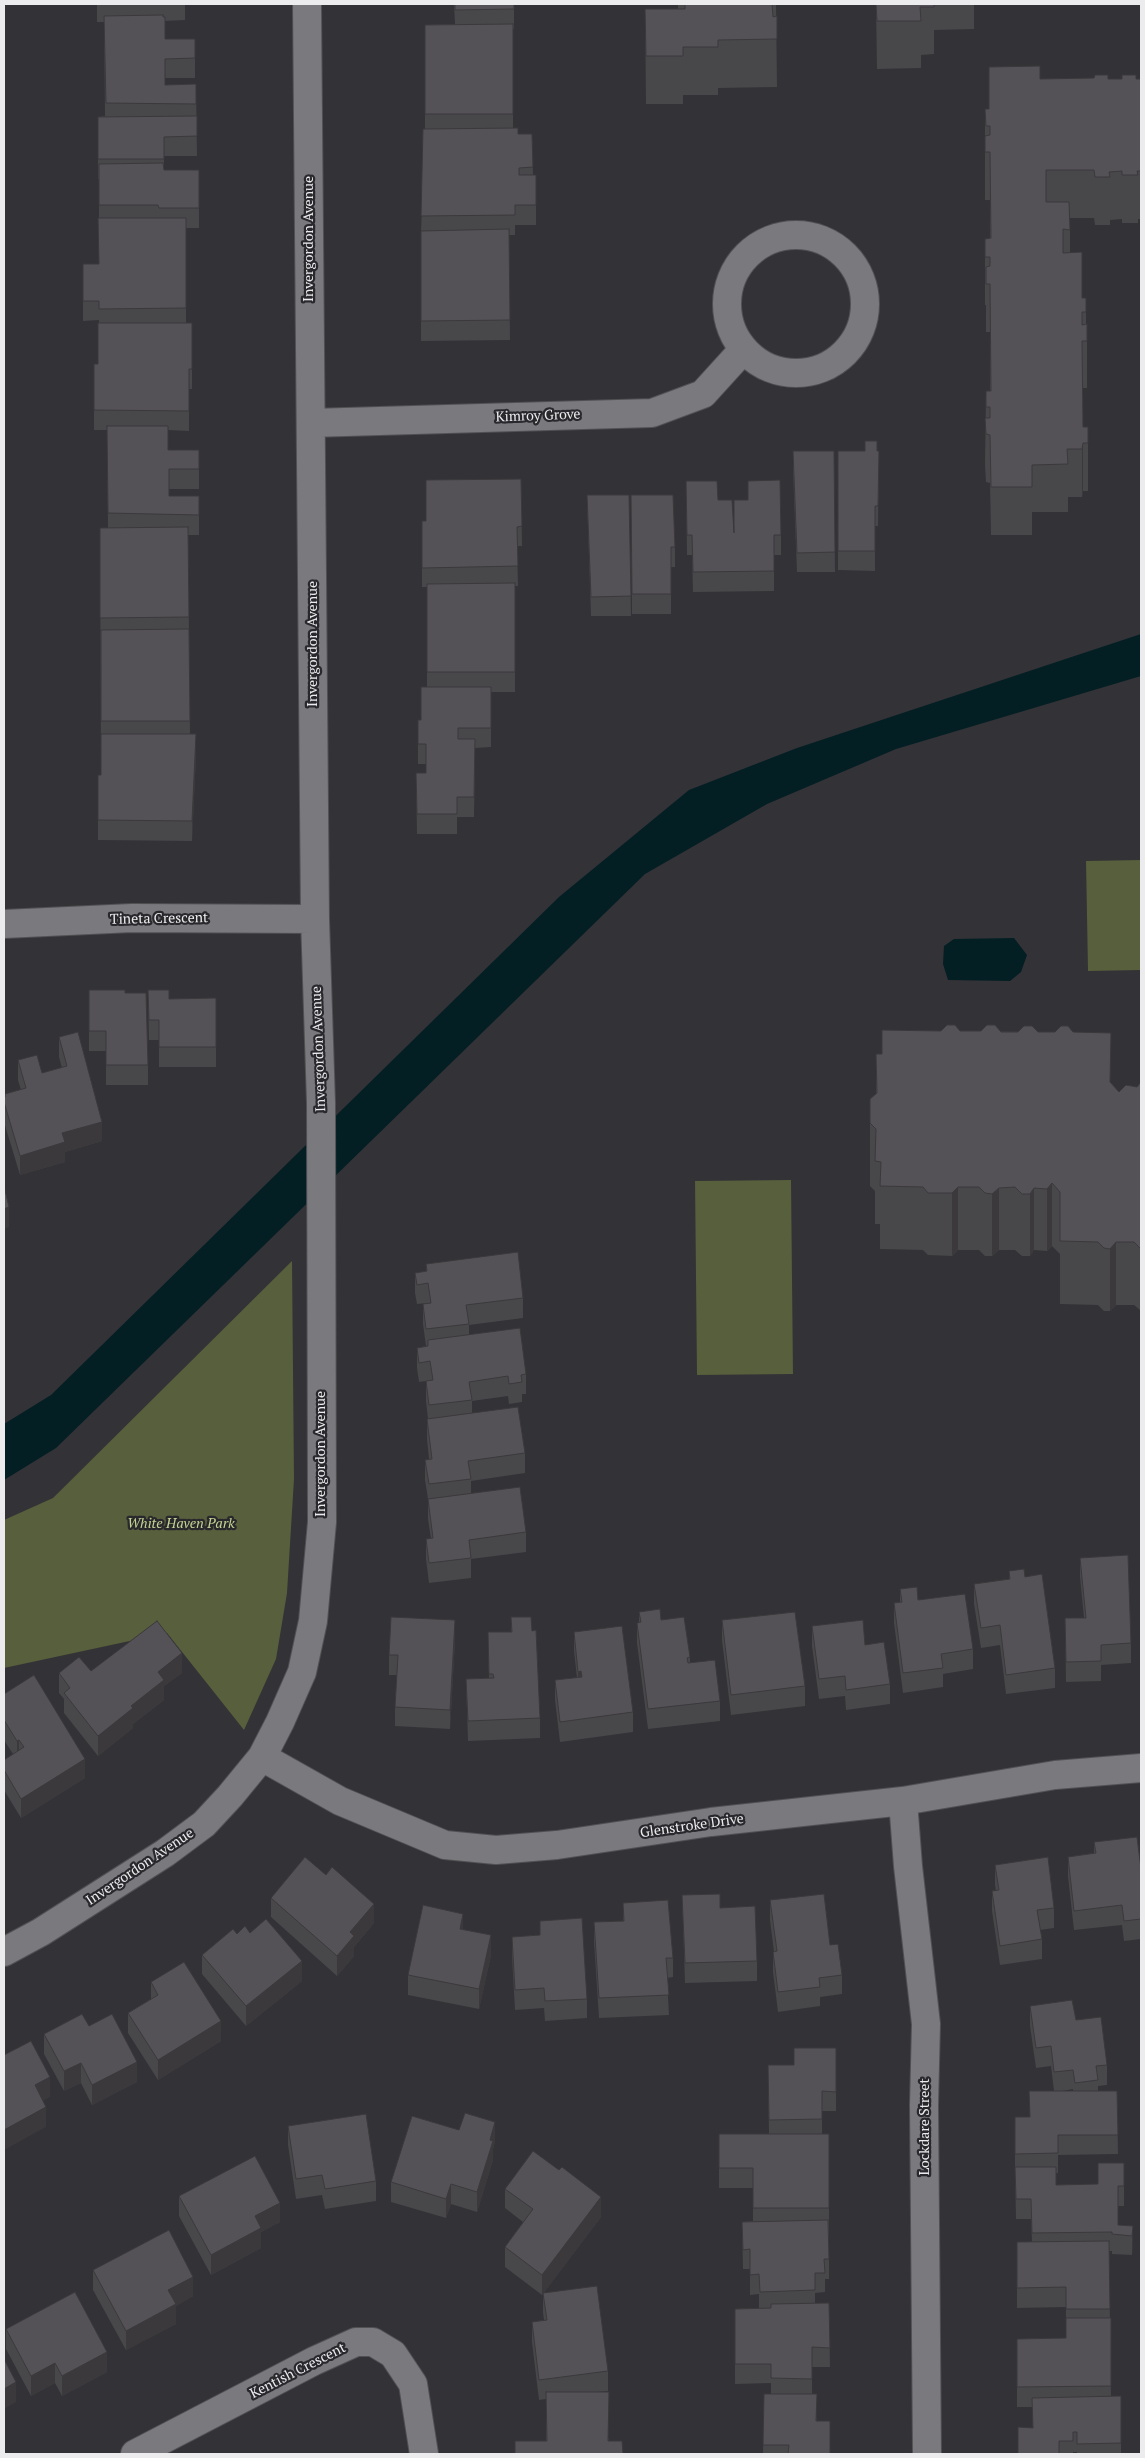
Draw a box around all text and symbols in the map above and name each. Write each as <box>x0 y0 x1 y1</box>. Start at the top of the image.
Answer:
street label: Invergordon Avenue <box>301 176 317 302</box>
street label: Kimroy Grove <box>495 406 581 426</box>
street label: Invergordon Avenue <box>305 581 321 707</box>
street label: Tineta Crescent <box>110 910 208 928</box>
street label: Invergordon Avenue <box>308 986 330 1112</box>
street label: Invergordon Avenue <box>313 1391 329 1517</box>
park label: White Haven Park <box>127 1516 235 1532</box>
street label: Glenstroke Drive <box>639 1810 745 1842</box>
street label: Invergordon Avenue <box>83 1825 197 1909</box>
street label: Lockdare Street <box>917 2078 933 2176</box>
street label: Kentish Crescent <box>247 2340 349 2402</box>

